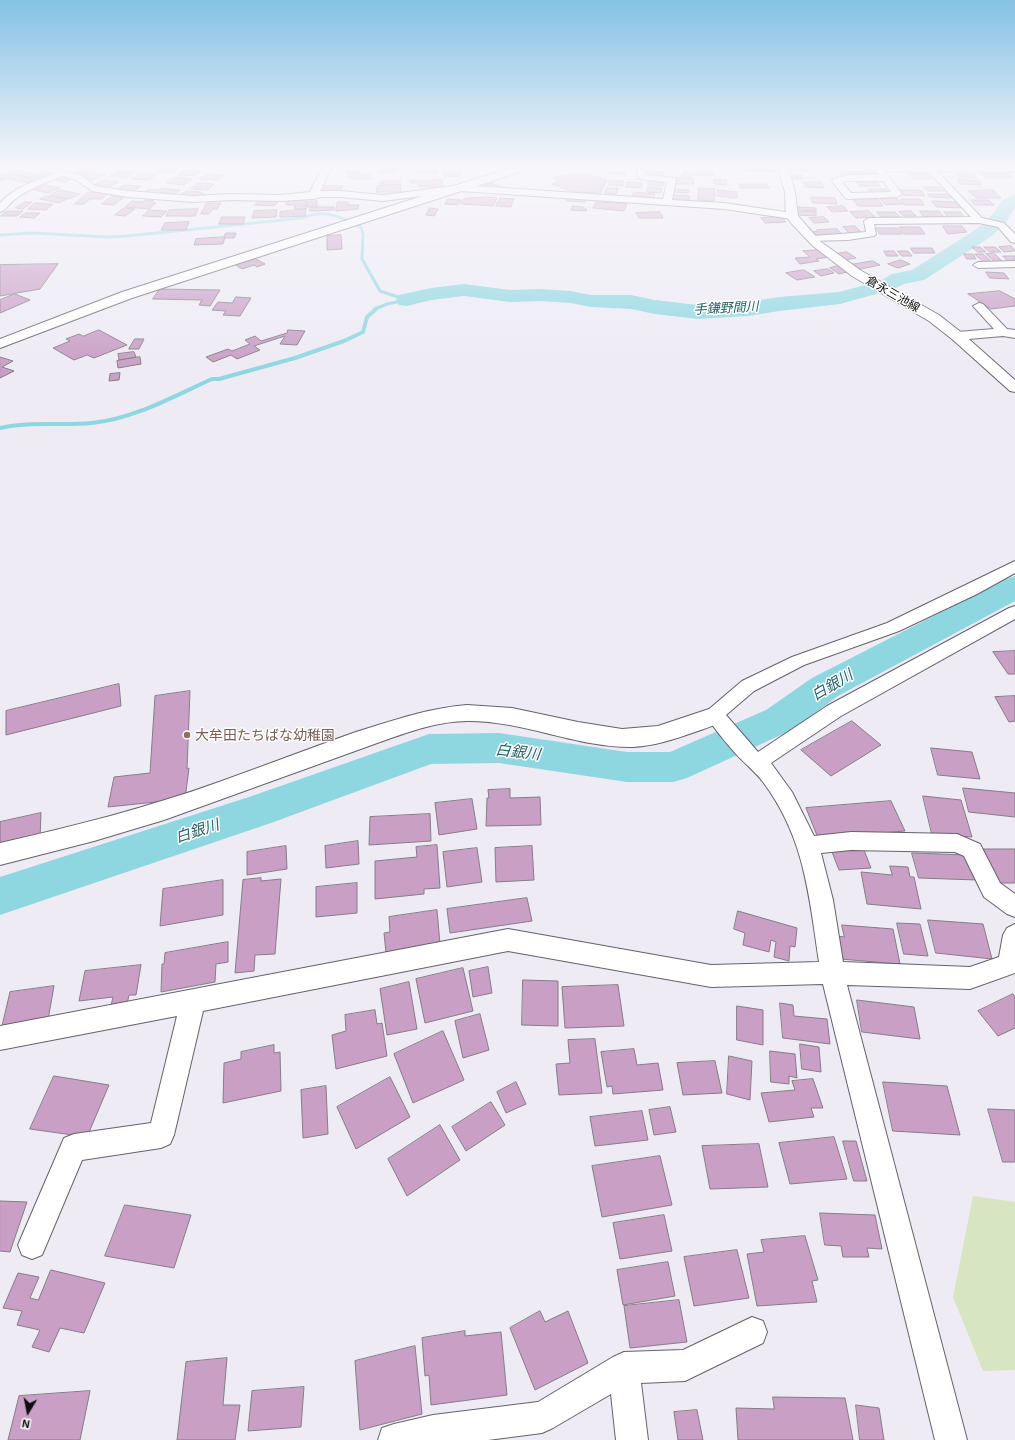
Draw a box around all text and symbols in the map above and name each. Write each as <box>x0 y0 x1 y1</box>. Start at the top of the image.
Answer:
street label: 倉永三池線 <box>863 273 923 315</box>
water label: 手鎌野間川 <box>693 299 759 317</box>
water label: 白銀川 <box>808 666 856 704</box>
place label: 大牟田たちばな幼稚園 <box>195 727 335 743</box>
marker: 大牟田たちばな幼稚園 <box>182 730 192 740</box>
water label: 白銀川 <box>495 740 541 764</box>
water label: 白銀川 <box>173 815 221 847</box>
north arrow <box>8 1392 48 1432</box>
text: N <box>21 1417 31 1431</box>

